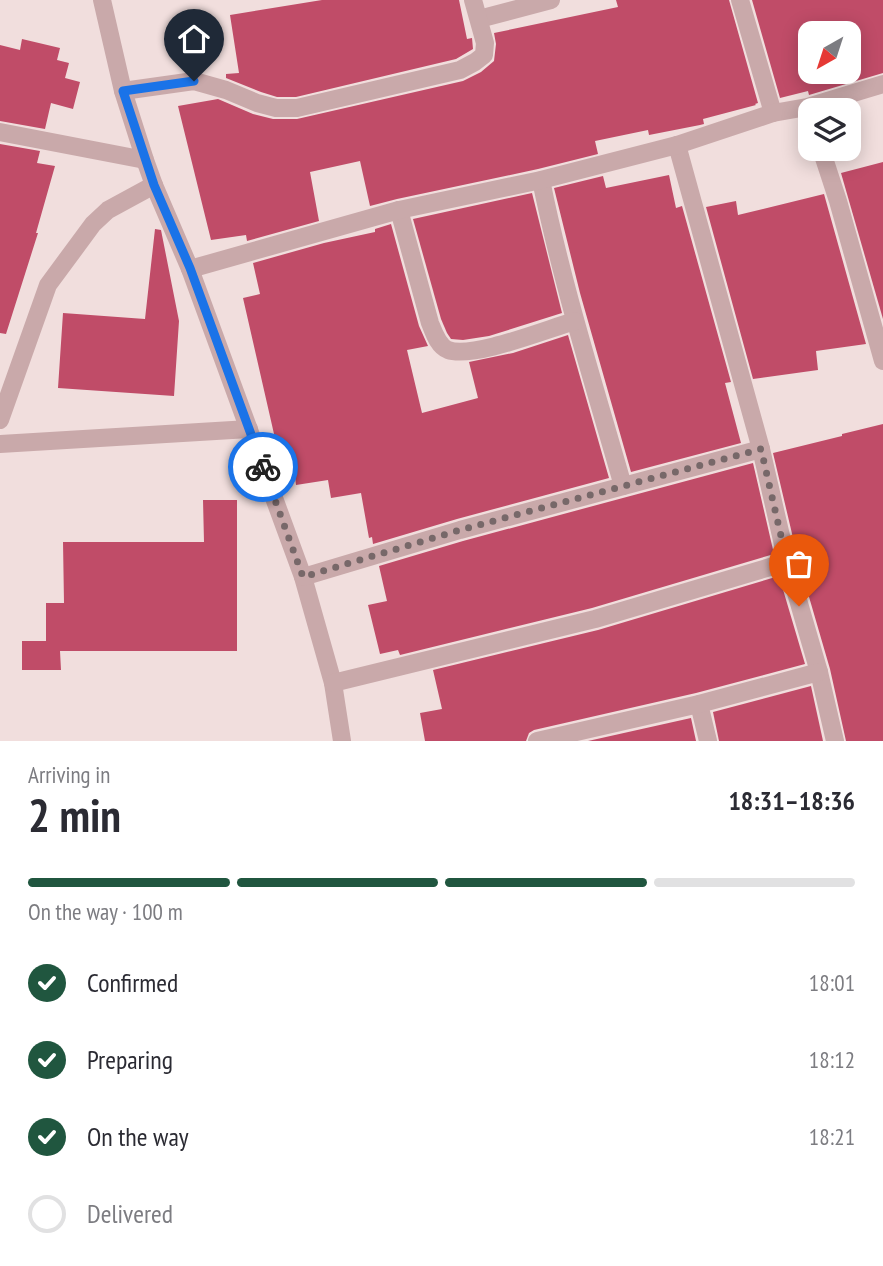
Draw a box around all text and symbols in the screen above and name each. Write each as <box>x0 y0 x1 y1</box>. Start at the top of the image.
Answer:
pin <box>164 9 224 81</box>
icon: home <box>175 20 213 58</box>
north arrow <box>798 21 861 84</box>
map controls <box>798 21 861 161</box>
button: layers <box>798 98 861 161</box>
courier <box>228 432 298 502</box>
icon: bike <box>244 448 282 486</box>
pin <box>769 534 829 606</box>
icon: bag <box>780 545 818 583</box>
text: Arriving in <box>28 760 110 789</box>
text: 18:31–18:36 <box>728 784 855 817</box>
text: 2 min <box>28 785 121 845</box>
text: On the way · 100 m <box>28 897 183 926</box>
icon: check <box>28 964 66 1002</box>
text: Confirmed <box>87 966 178 999</box>
text: 18:01 <box>809 968 855 997</box>
icon: check <box>28 1041 66 1079</box>
text: Preparing <box>87 1043 173 1076</box>
text: 18:12 <box>809 1045 855 1074</box>
icon: check <box>28 1118 66 1156</box>
text: On the way <box>87 1120 189 1153</box>
text: 18:21 <box>809 1122 855 1151</box>
text: Delivered <box>87 1197 173 1230</box>

